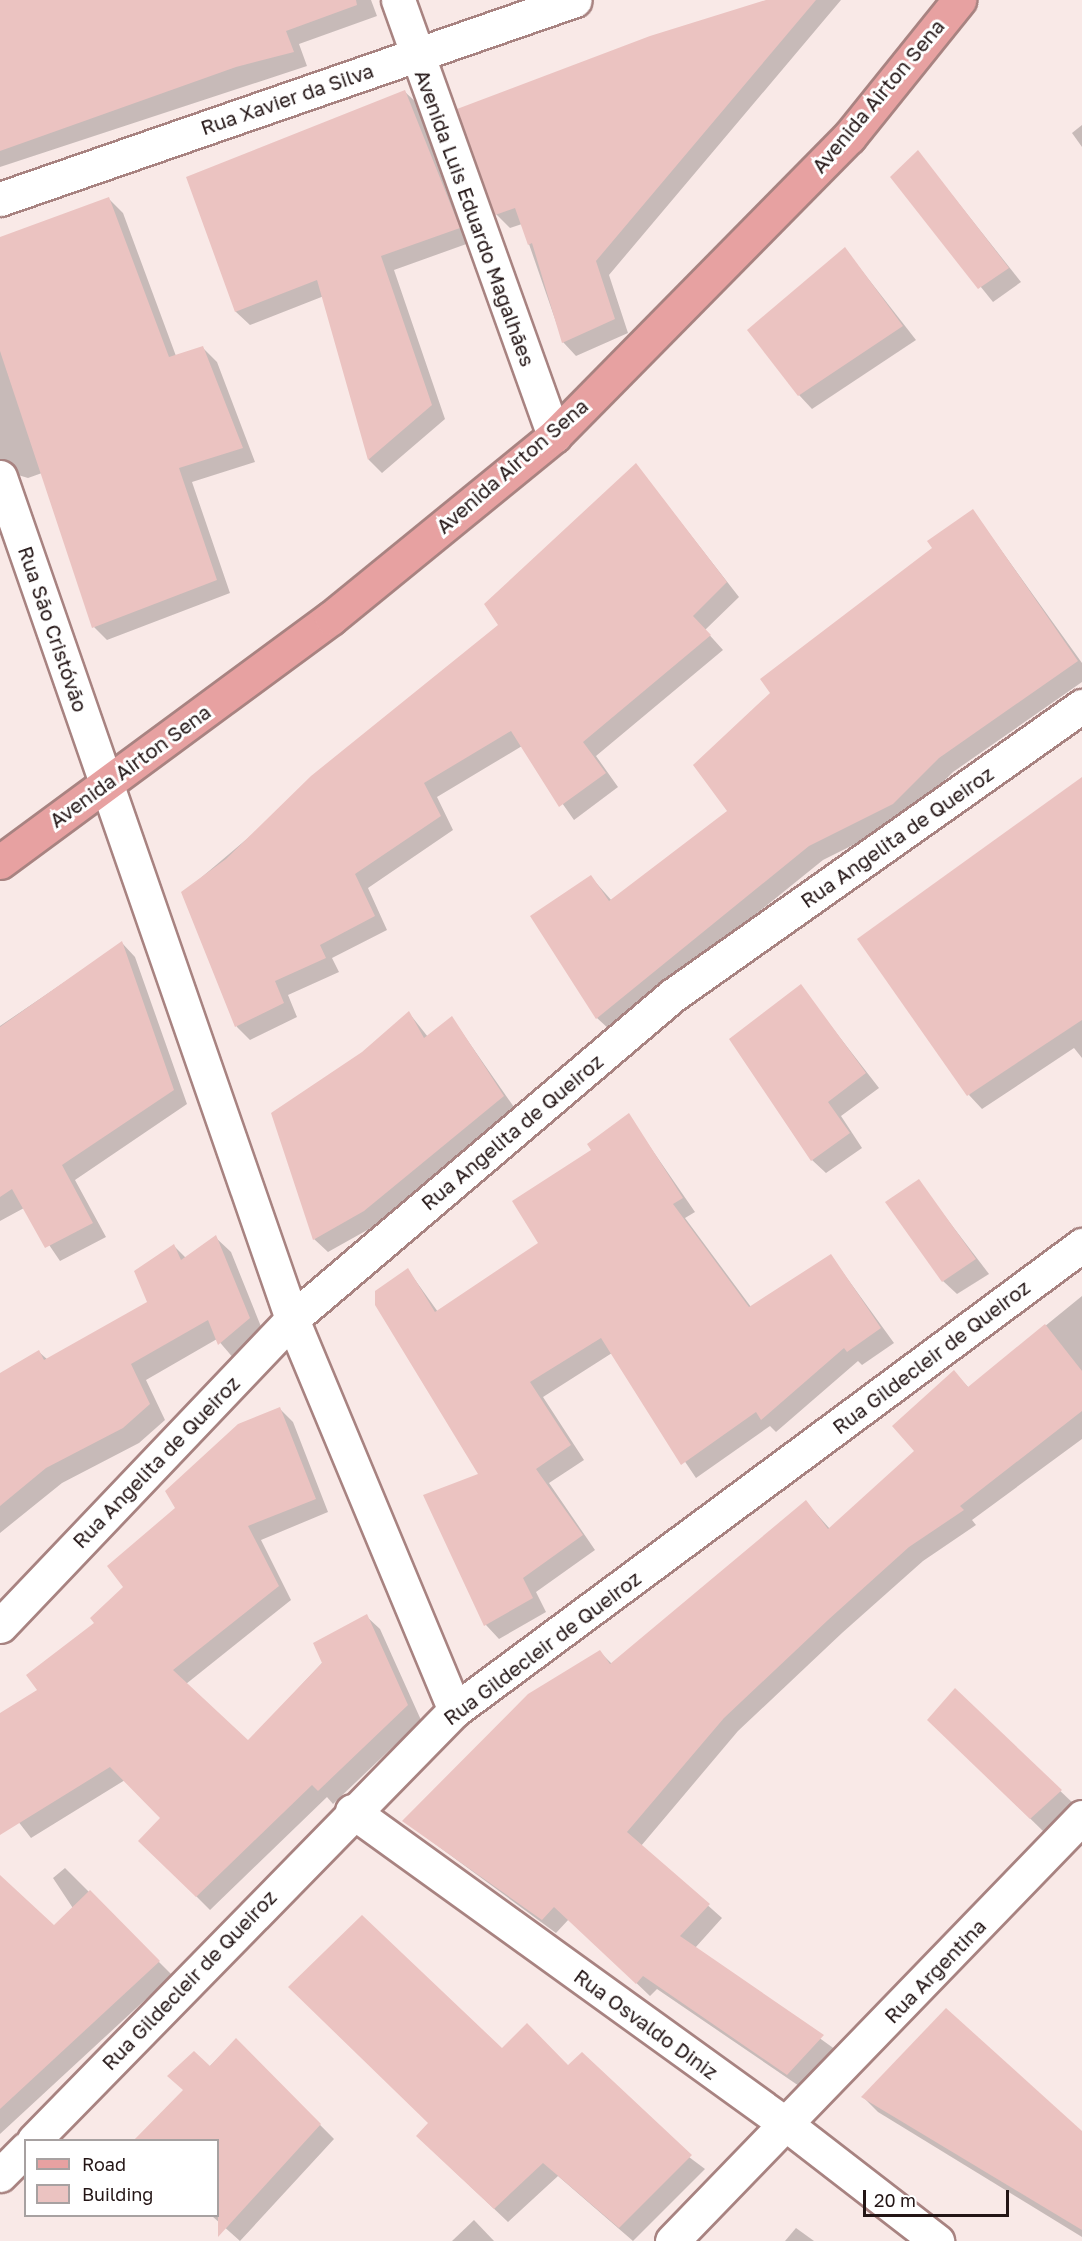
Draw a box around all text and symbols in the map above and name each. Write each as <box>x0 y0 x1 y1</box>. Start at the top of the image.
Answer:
street label: Avenida Airton Sena <box>807 14 949 178</box>
street label: Rua Xavier da Silva <box>197 58 377 140</box>
street label: Avenida Luis Eduardo Magalhães <box>410 66 540 370</box>
street label: Avenida Airton Sena <box>431 394 593 538</box>
street label: Rua São Cristóvão <box>13 543 93 715</box>
street label: Avenida Airton Sena <box>45 700 215 832</box>
street label: Rua Angelita de Queiroz <box>796 761 998 913</box>
street label: Rua Angelita de Queiroz <box>416 1049 608 1215</box>
street label: Rua Gildecleir de Queiroz <box>828 1275 1034 1439</box>
street label: Rua Angelita de Queiroz <box>68 1371 244 1553</box>
street label: Rua Gildecleir de Queiroz <box>439 1566 645 1730</box>
street label: Rua Gildecleir de Queiroz <box>97 1885 281 2075</box>
street label: Rua Argentina <box>879 1914 991 2028</box>
street label: Rua Osvaldo Diniz <box>570 1964 722 2084</box>
legend <box>24 2139 219 2217</box>
text: Road <box>82 2153 126 2175</box>
scale bar <box>866 2178 1012 2216</box>
text: Building <box>82 2183 153 2205</box>
text: 20 m <box>874 2189 916 2211</box>

